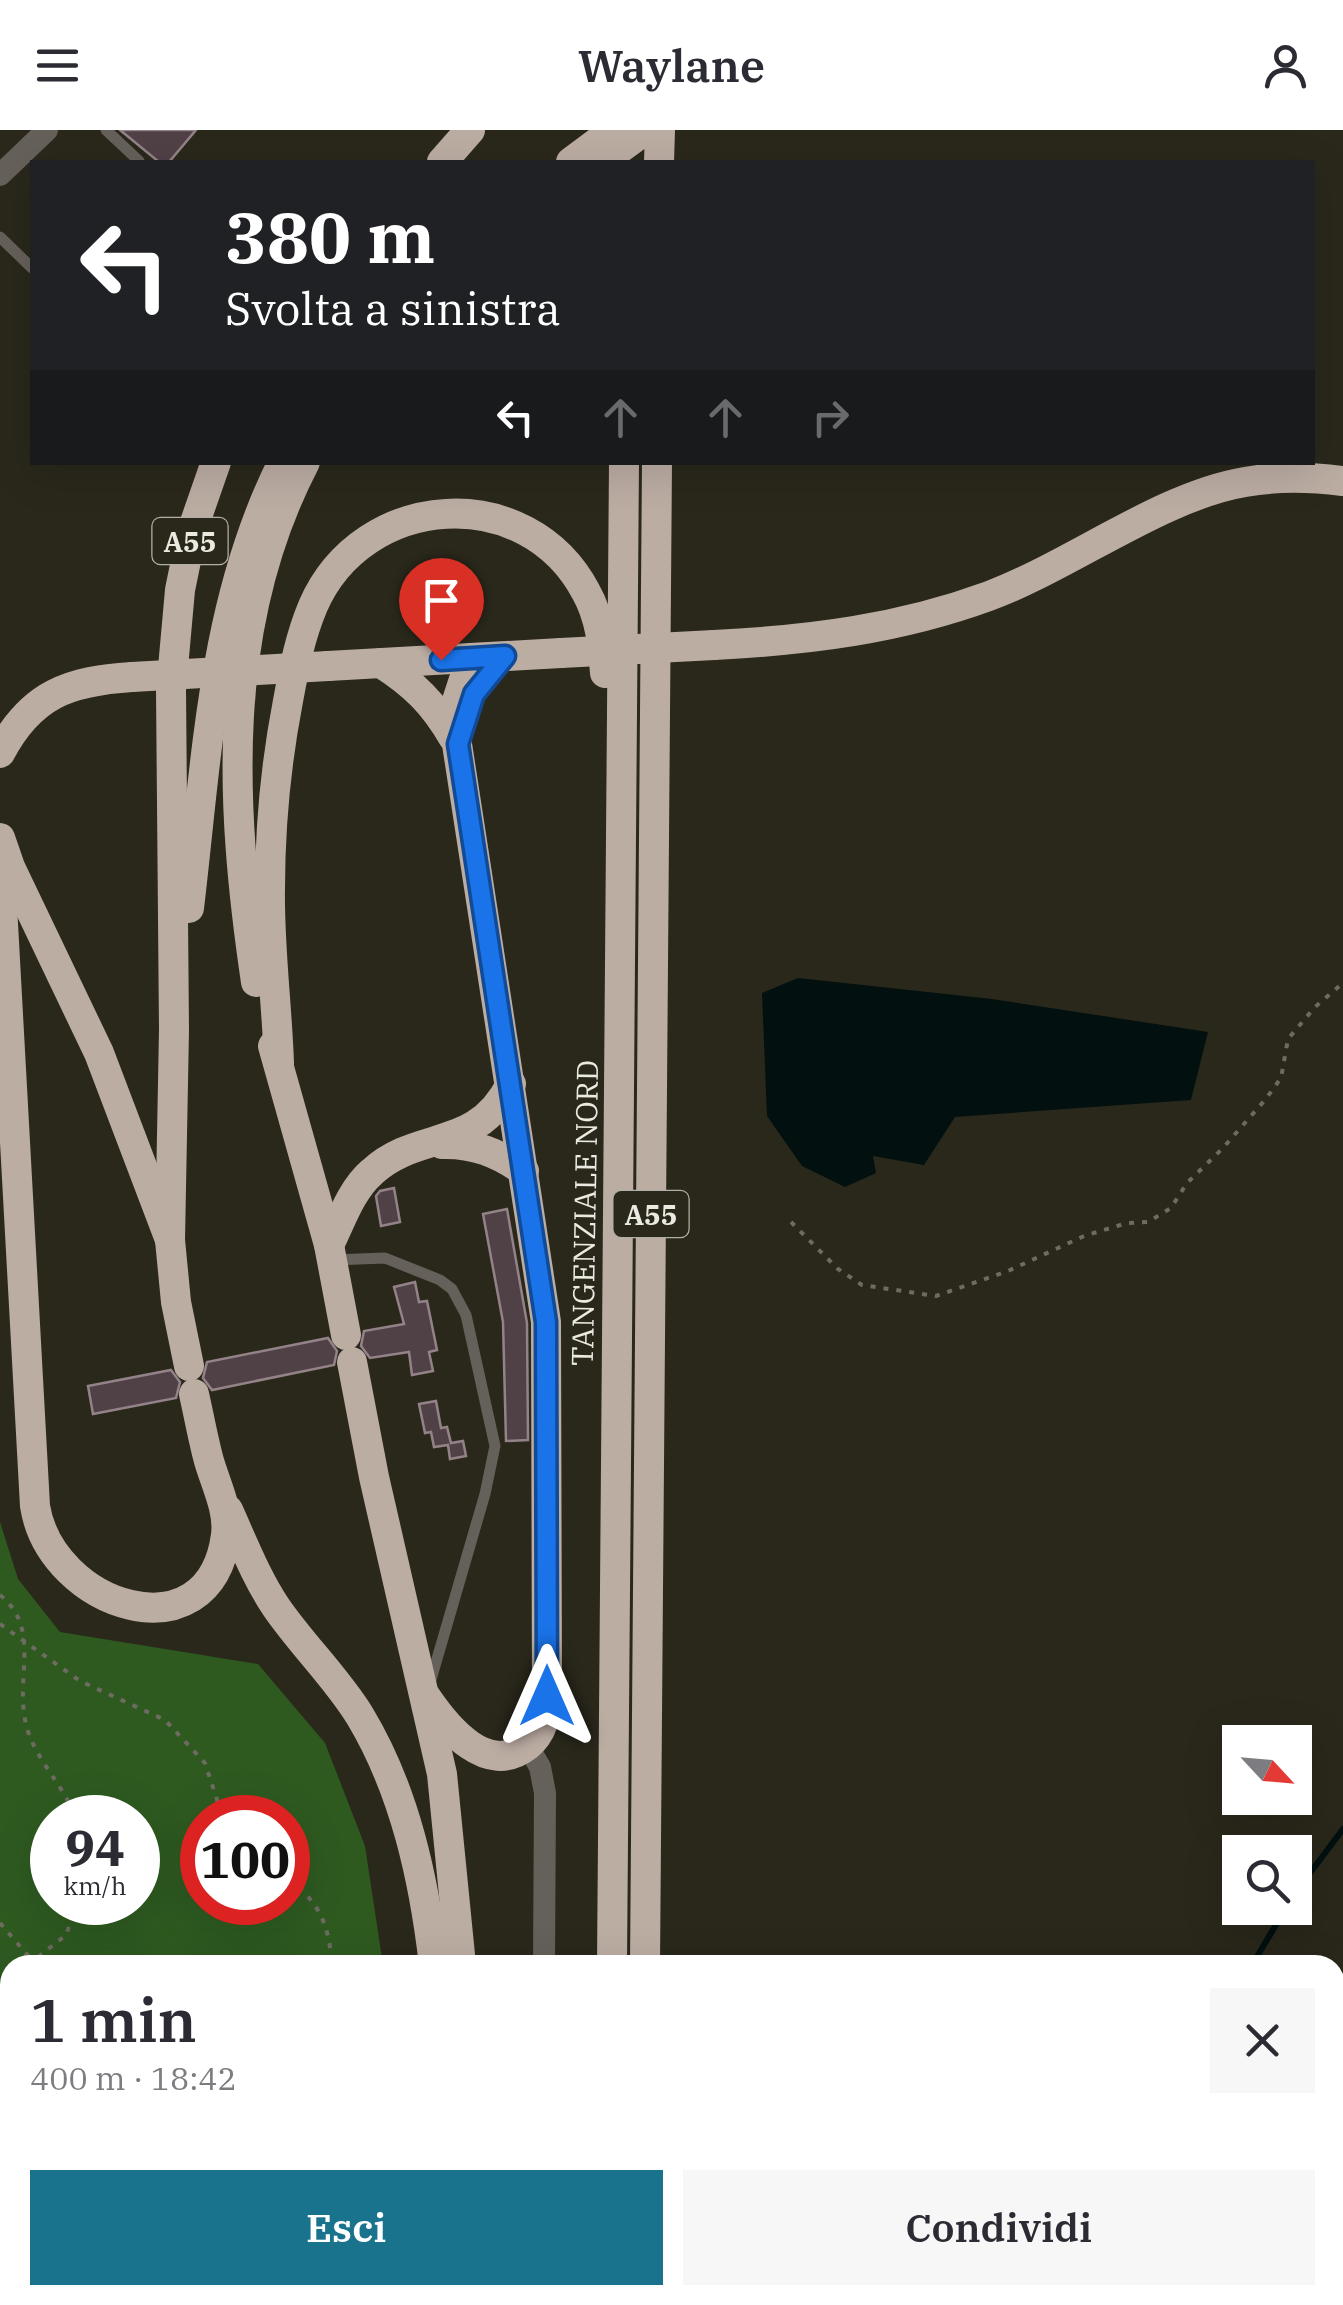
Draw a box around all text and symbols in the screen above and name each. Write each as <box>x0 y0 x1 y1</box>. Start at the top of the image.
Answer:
text: Waylane <box>578 36 765 94</box>
icon: menu <box>30 38 85 93</box>
icon: person <box>1258 38 1313 93</box>
text: 380 m <box>225 191 435 282</box>
icon: left <box>60 200 190 330</box>
text: Svolta a sinistra <box>225 279 561 337</box>
icon: left <box>488 390 543 445</box>
icon: ahead <box>593 390 648 445</box>
icon: ahead <box>698 390 753 445</box>
icon: right <box>803 390 858 445</box>
road number: A55 <box>152 518 228 564</box>
pin <box>399 558 484 661</box>
icon: arrive <box>414 573 469 628</box>
street label: TANGENZIALE NORD <box>562 1060 606 1366</box>
road number: A55 <box>614 1191 688 1237</box>
position arrow <box>495 1644 599 1748</box>
north arrow <box>1222 1725 1312 1815</box>
map controls <box>1222 1725 1312 1925</box>
speed limit sign: 100 <box>180 1795 310 1925</box>
text: 94 <box>65 1815 125 1880</box>
button: search <box>1222 1835 1312 1925</box>
text: km/h <box>63 1869 127 1902</box>
text: 1 min <box>30 1980 197 2059</box>
button: close <box>1210 1988 1315 2093</box>
text: 400 m · 18:42 <box>30 2057 237 2099</box>
button: Esci <box>30 2170 663 2285</box>
button: Condividi <box>683 2170 1315 2285</box>

